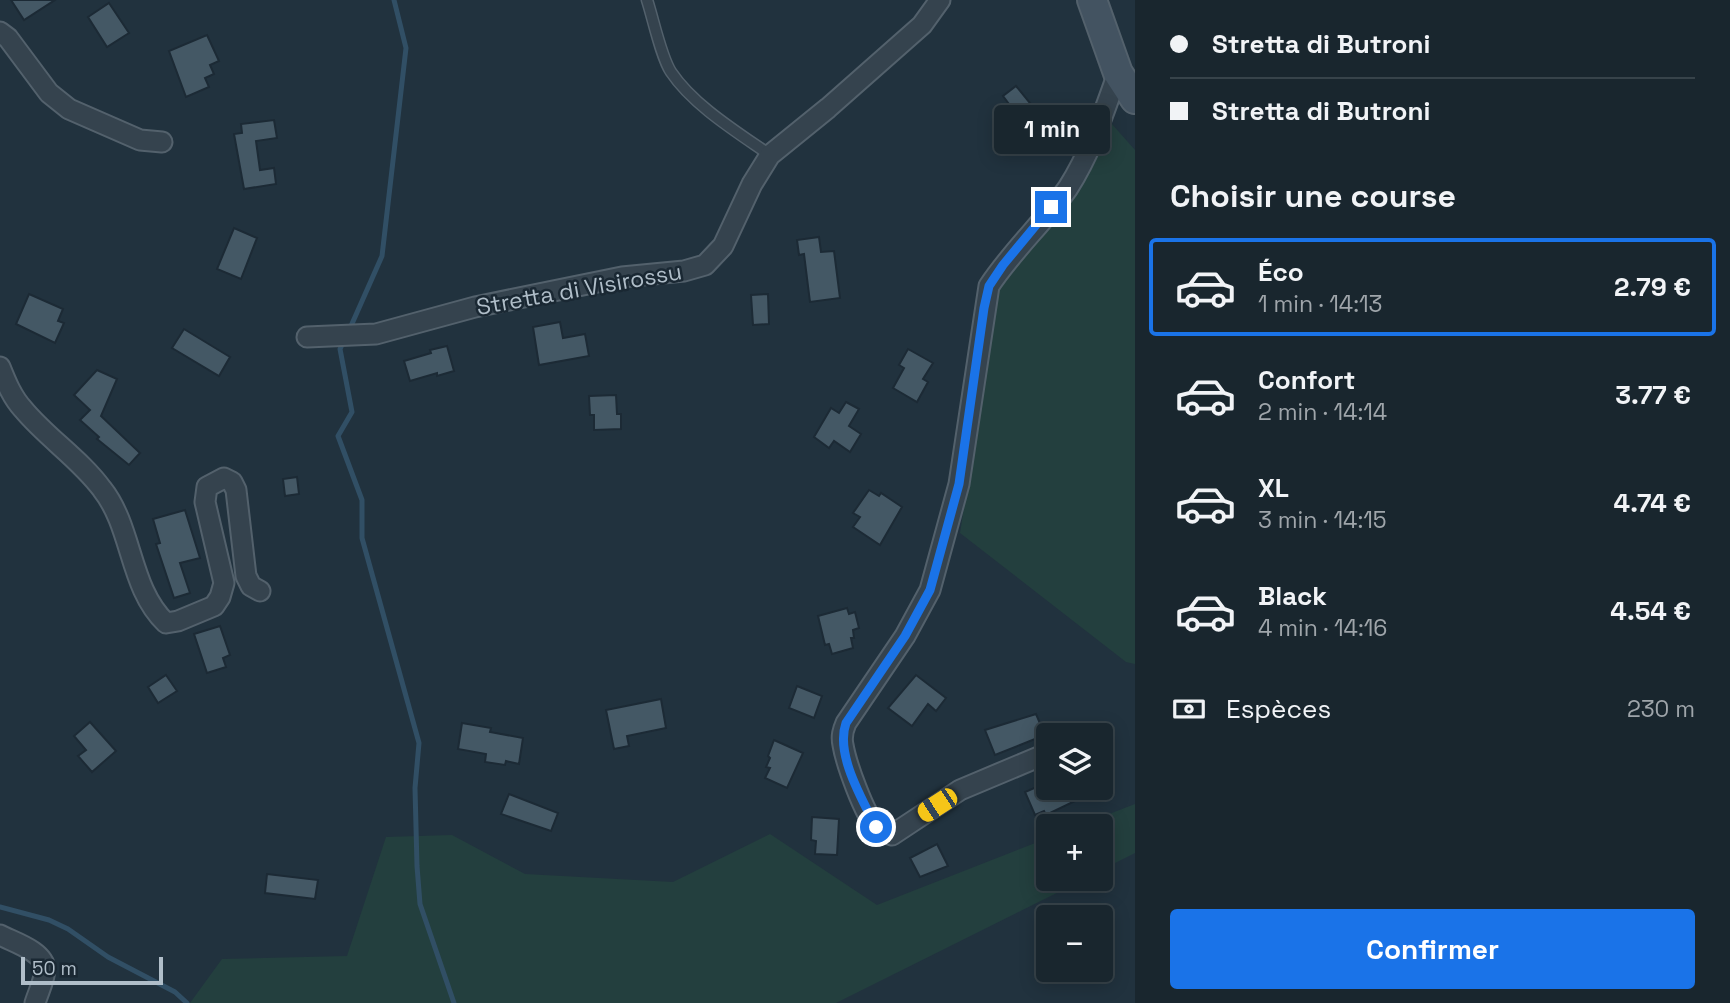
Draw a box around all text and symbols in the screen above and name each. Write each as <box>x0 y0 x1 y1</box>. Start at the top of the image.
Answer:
text: Stretta di Butroni <box>1212 27 1430 61</box>
text: Stretta di Butroni <box>1212 94 1430 128</box>
callout: 1 min <box>993 106 1109 154</box>
text: 1 min <box>1024 114 1080 144</box>
text: Choisir une course <box>1170 176 1456 216</box>
route end <box>1035 191 1067 223</box>
text: Éco <box>1258 255 1304 289</box>
street label: Stretta di Visirossu <box>474 256 684 322</box>
icon: car <box>1174 256 1237 319</box>
text: 2.79 € <box>1614 270 1691 304</box>
text: 1 min · 14:13 <box>1258 289 1382 319</box>
text: Confort <box>1258 363 1355 397</box>
icon: car <box>1174 364 1237 427</box>
text: 3.77 € <box>1615 378 1691 412</box>
text: 2 min · 14:14 <box>1258 397 1387 427</box>
text: XL <box>1258 471 1289 505</box>
icon: car <box>1174 472 1237 535</box>
text: 4.74 € <box>1614 486 1691 520</box>
text: 3 min · 14:15 <box>1258 505 1387 535</box>
text: Black <box>1258 579 1327 613</box>
icon: car <box>1174 580 1237 643</box>
text: 4.54 € <box>1610 594 1691 628</box>
text: 4 min · 14:16 <box>1258 613 1387 643</box>
icon: cash <box>1170 690 1208 728</box>
text: Espèces <box>1226 692 1331 726</box>
text: 230 m <box>1627 694 1695 724</box>
map controls <box>1036 723 1113 982</box>
button: layers <box>1036 723 1113 800</box>
car <box>914 785 961 825</box>
route start <box>860 811 892 843</box>
button: + <box>1036 814 1113 891</box>
button: − <box>1036 905 1113 982</box>
button: Confirmer <box>1170 909 1695 989</box>
scale bar <box>21 954 163 986</box>
text: 50 m <box>32 956 77 981</box>

